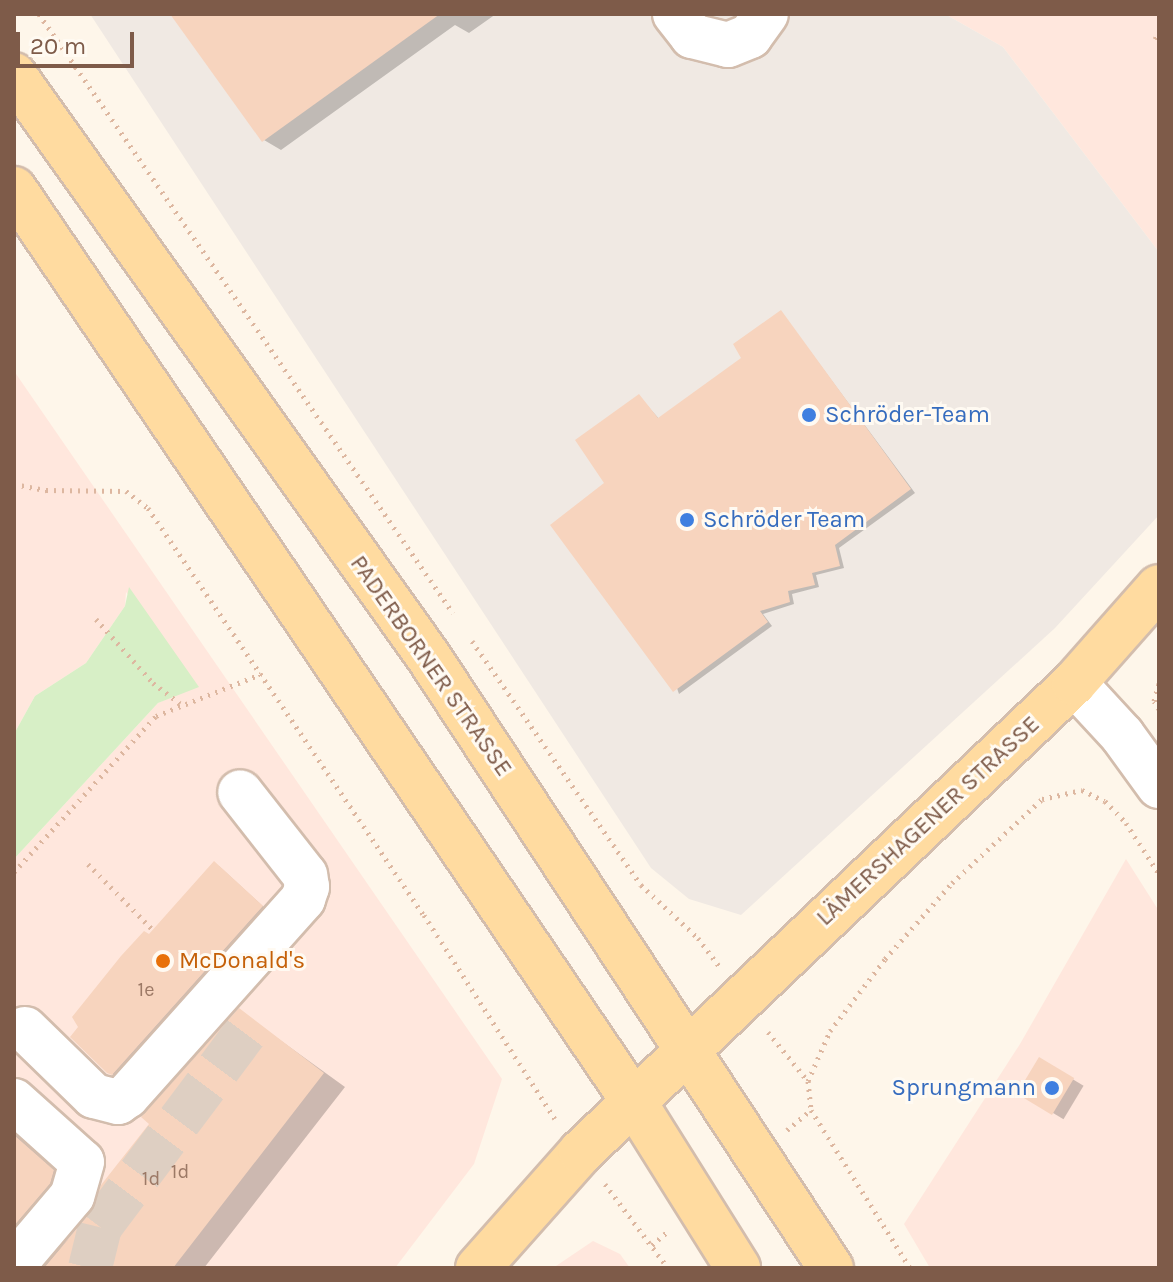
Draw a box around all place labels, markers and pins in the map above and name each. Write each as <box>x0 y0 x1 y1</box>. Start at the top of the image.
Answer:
place label: Schröder-Team <box>825 401 990 429</box>
marker: Schröder-Team <box>800 406 818 424</box>
place label: Schröder Team <box>703 506 865 534</box>
marker: Schröder Team <box>678 511 696 529</box>
place label: McDonald's <box>179 947 305 975</box>
marker: McDonald's <box>154 952 172 970</box>
place label: Sprungmann <box>892 1074 1036 1102</box>
marker: Sprungmann <box>1043 1079 1061 1097</box>

